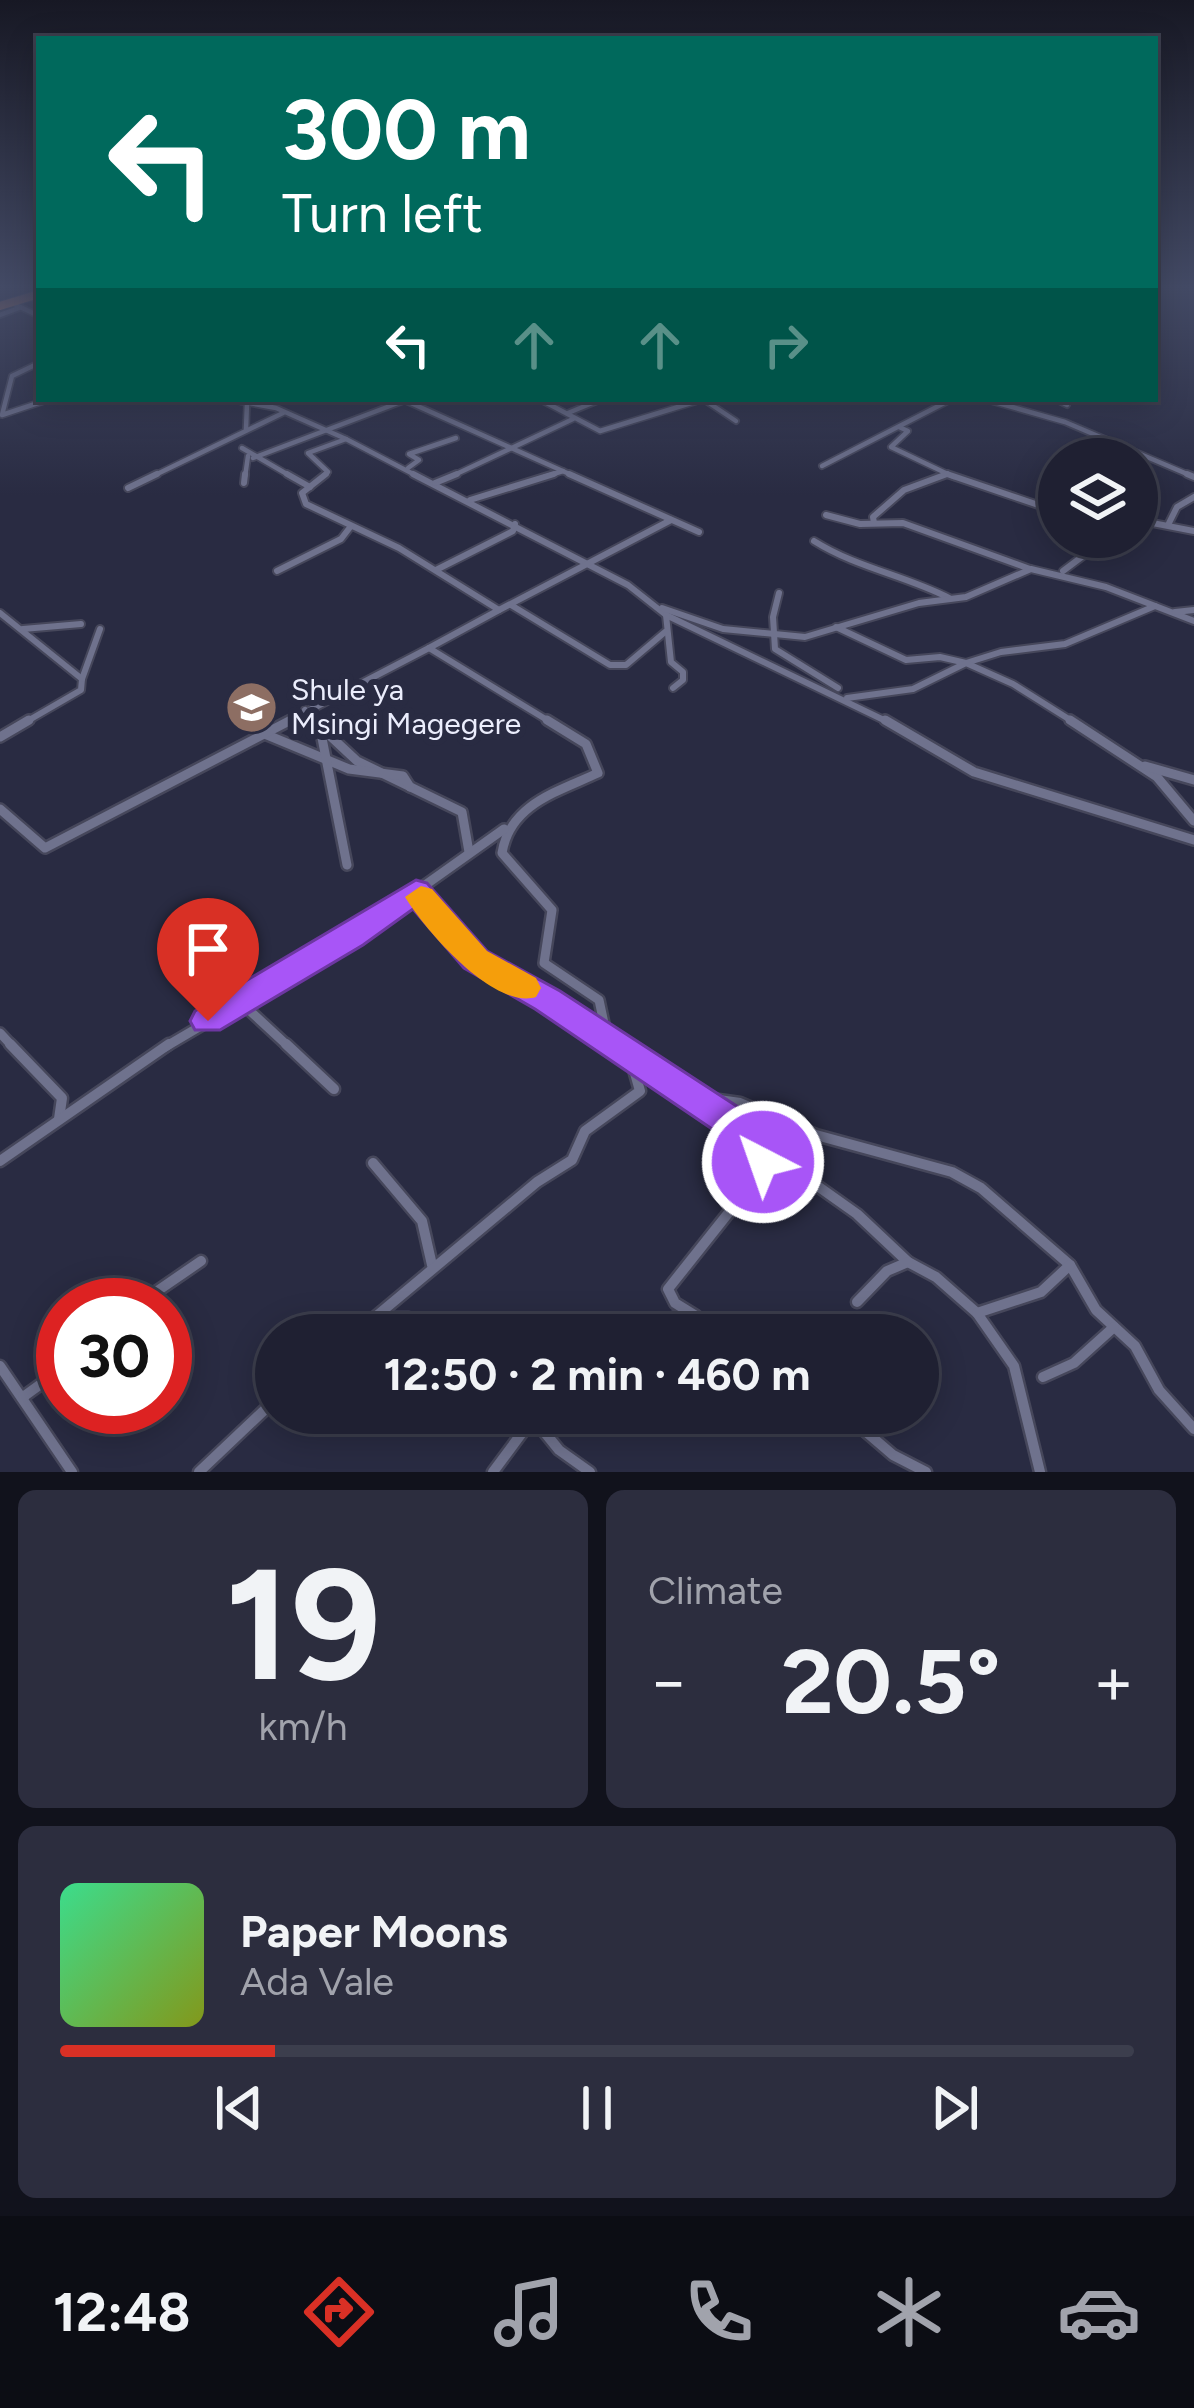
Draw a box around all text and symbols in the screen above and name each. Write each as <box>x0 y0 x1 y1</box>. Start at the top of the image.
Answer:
text: 300 m <box>282 79 531 180</box>
icon: left <box>84 84 240 240</box>
text: Turn left <box>282 181 483 246</box>
icon: left <box>375 312 441 378</box>
icon: ahead <box>501 312 567 378</box>
icon: ahead <box>627 312 693 378</box>
icon: right <box>753 312 819 378</box>
map controls <box>1038 438 1158 558</box>
button: layers <box>1038 438 1158 558</box>
place label: Shule ya Msingi Magegere <box>291 671 521 742</box>
school or university icon: Shule ya Msingi Magegere <box>224 679 280 735</box>
pin <box>157 898 259 1021</box>
icon: arrive <box>175 916 241 982</box>
position arrow <box>700 1099 826 1225</box>
speed limit sign: 30 <box>36 1278 192 1434</box>
text: 12:50 · 2 min · 460 m <box>383 1347 811 1401</box>
text: 19 <box>225 1531 381 1718</box>
text: Climate <box>648 1567 783 1614</box>
text: 20.5° <box>781 1627 1001 1736</box>
text: − <box>648 1641 689 1721</box>
text: + <box>1093 1641 1134 1721</box>
text: km/h <box>258 1703 348 1750</box>
text: Paper Moons <box>240 1904 508 1958</box>
text: Ada Vale <box>240 1958 394 2005</box>
icon: previous <box>206 2075 272 2141</box>
icon: pause <box>564 2075 630 2141</box>
icon: next <box>922 2075 988 2141</box>
icon: directions <box>297 2270 381 2354</box>
icon: music <box>487 2270 571 2354</box>
icon: phone <box>677 2270 761 2354</box>
icon: climate <box>867 2270 951 2354</box>
icon: car <box>1057 2270 1141 2354</box>
text: 12:48 <box>53 2280 191 2345</box>

